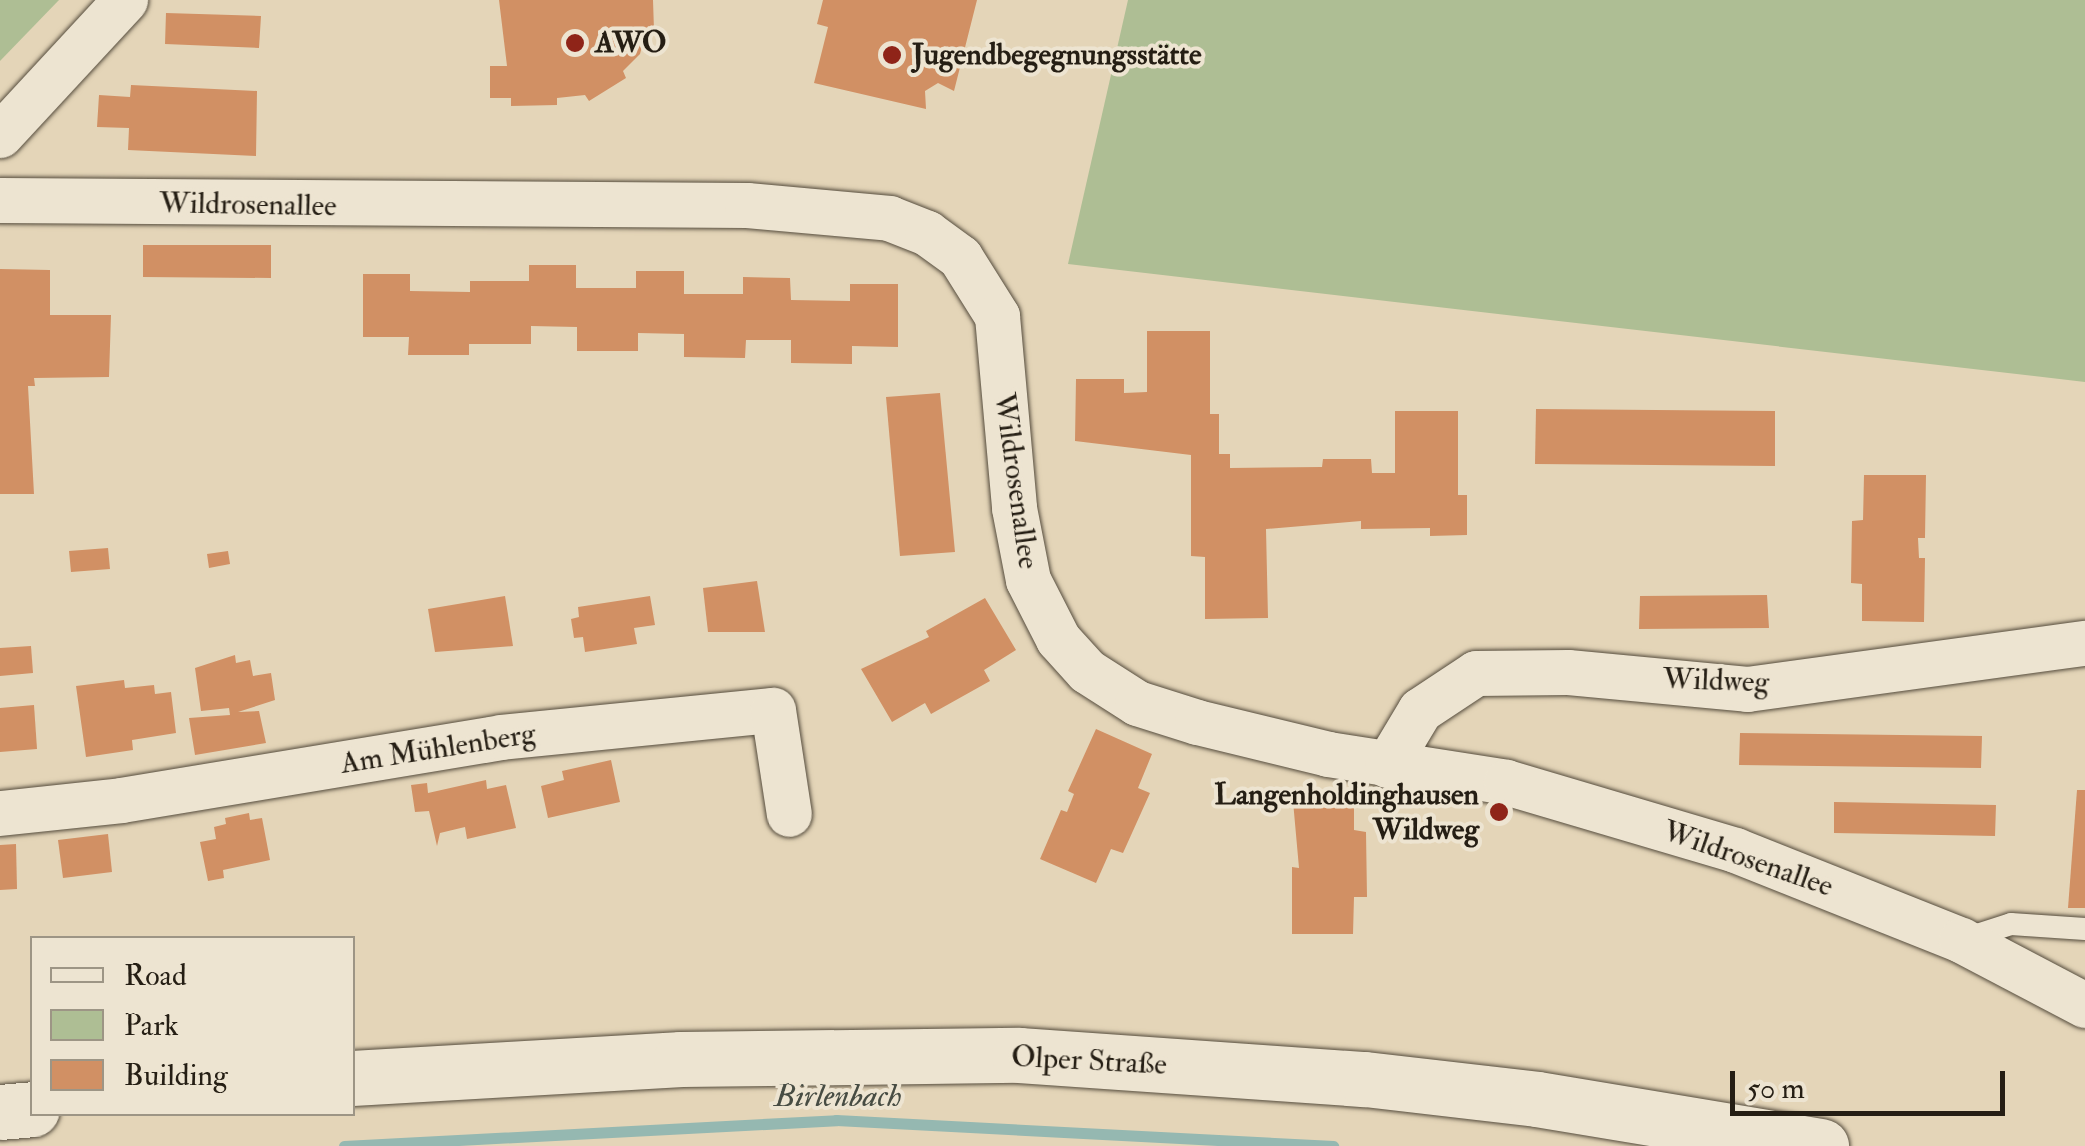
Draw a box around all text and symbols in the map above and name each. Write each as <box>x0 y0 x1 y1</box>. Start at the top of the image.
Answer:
place label: AWO <box>595 25 667 61</box>
marker: AWO <box>564 32 586 54</box>
place label: Jugendbegegnungsstätte <box>912 37 1201 73</box>
marker: Jugendbegegnungsstätte <box>881 44 903 66</box>
street label: Wildrosenallee <box>159 185 337 225</box>
street label: Wildrosenallee <box>986 391 1046 571</box>
street label: Wildweg <box>1662 661 1770 701</box>
street label: Am Mühlenberg <box>338 716 538 782</box>
place label: Langenholdinghausen Wildweg <box>1214 777 1479 848</box>
marker: Langenholdinghausen Wildweg <box>1488 801 1510 823</box>
street label: Wildrosenallee <box>1658 813 1838 905</box>
legend <box>30 936 355 1116</box>
text: Road <box>124 957 187 994</box>
text: Park <box>124 1007 179 1044</box>
street label: Olper Straße <box>1010 1039 1168 1083</box>
scale bar <box>1735 1051 2010 1113</box>
text: Building <box>124 1057 228 1094</box>
text: 50 m <box>1747 1070 1805 1107</box>
water label: Birlenbach <box>774 1077 902 1115</box>

